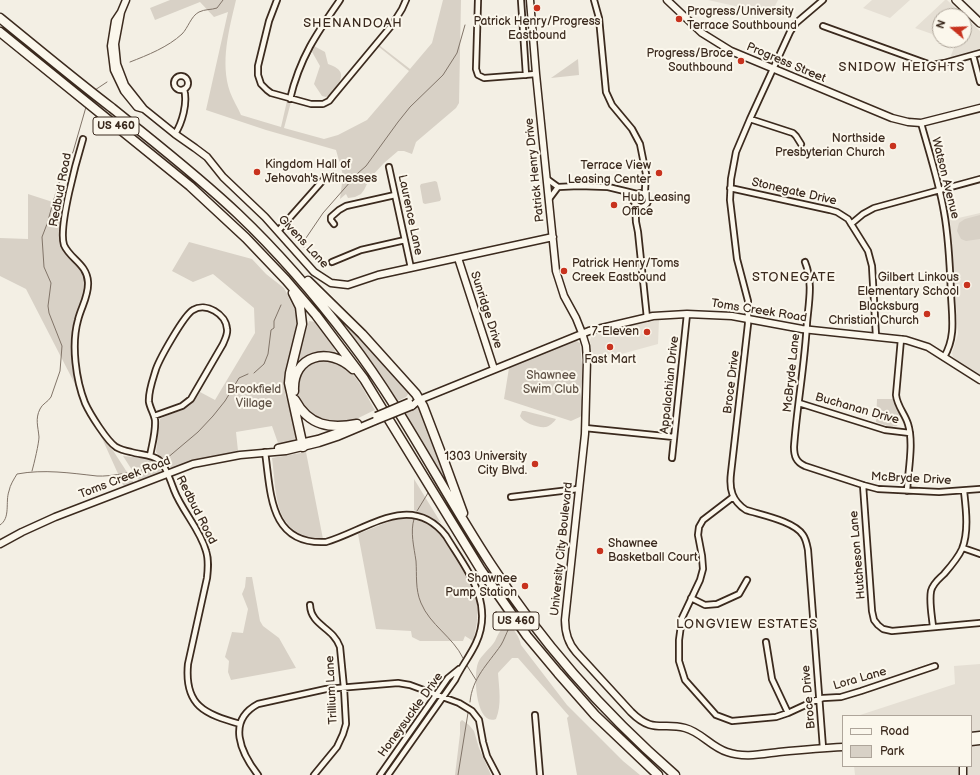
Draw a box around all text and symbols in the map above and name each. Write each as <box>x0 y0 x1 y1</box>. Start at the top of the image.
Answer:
marker: Patrick Henry/Progress Eastbound <box>532 3 542 13</box>
place label: Progress/University Terrace Southbound <box>687 5 797 33</box>
north arrow <box>932 8 972 48</box>
marker: Progress/University Terrace Southbound <box>674 14 684 24</box>
place label: Patrick Henry/Progress Eastbound <box>473 15 601 43</box>
district label: SHENANDOAH <box>303 16 403 32</box>
text: N <box>934 18 949 30</box>
street label: Progress Street <box>744 40 828 86</box>
place label: Progress/Broce Southbound <box>646 47 733 75</box>
marker: Progress/Broce Southbound <box>736 56 746 66</box>
district label: SNIDOW HEIGHTS <box>839 60 965 76</box>
road number: US 460 <box>93 117 139 135</box>
street label: Patrick Henry Drive <box>522 117 548 223</box>
place label: Northside Presbyterian Church <box>775 132 885 160</box>
street label: Watson Avenue <box>928 136 962 220</box>
marker: Northside Presbyterian Church <box>888 141 898 151</box>
street label: Redbud Road <box>47 152 75 228</box>
place label: Kingdom Hall of Jehovah's Witnesses <box>265 158 377 186</box>
place label: Terrace View Leasing Center <box>568 159 651 187</box>
marker: Kingdom Hall of Jehovah's Witnesses <box>252 167 262 177</box>
marker: Terrace View Leasing Center <box>654 168 664 178</box>
street label: Laurence Lane <box>394 173 426 257</box>
street label: Stonegate Drive <box>750 175 838 209</box>
place label: Hub Leasing Office <box>622 191 690 219</box>
marker: Hub Leasing Office <box>609 200 619 210</box>
street label: Givens Lane <box>275 212 331 272</box>
place label: Patrick Henry/Toms Creek Eastbound <box>572 257 679 285</box>
marker: Patrick Henry/Toms Creek Eastbound <box>559 266 569 276</box>
street label: Sunridge Drive <box>467 270 505 350</box>
district label: STONEGATE <box>752 270 836 286</box>
place label: Gilbert Linkous Elementary School <box>857 271 959 299</box>
marker: Gilbert Linkous Elementary School <box>962 280 972 290</box>
street label: Toms Creek Road <box>710 296 808 326</box>
place label: Blacksburg Christian Church <box>829 300 919 328</box>
marker: Blacksburg Christian Church <box>922 309 932 319</box>
place label: 7-Eleven <box>592 325 639 339</box>
marker: 7-Eleven <box>642 327 652 337</box>
street label: McBryde Lane <box>781 333 803 413</box>
street label: Appalachian Drive <box>658 335 682 435</box>
marker: Fast Mart <box>605 342 615 352</box>
street label: Broce Drive <box>721 349 743 415</box>
place label: Fast Mart <box>584 353 636 367</box>
park label: Shawnee Swim Club <box>523 369 579 397</box>
park label: Brookfield Village <box>227 383 281 411</box>
street label: Buchanan Drive <box>813 390 901 428</box>
place label: 1303 University City Blvd. <box>444 450 527 478</box>
street label: Toms Creek Road <box>77 454 173 502</box>
marker: 1303 University City Blvd. <box>530 459 540 469</box>
street label: McBryde Drive <box>870 470 952 488</box>
street label: Redbud Road <box>173 473 219 547</box>
street label: University City Boulevard <box>548 481 576 617</box>
street label: Hutcheson Lane <box>847 510 869 600</box>
place label: Shawnee Basketball Court <box>608 537 698 565</box>
marker: Shawnee Basketball Court <box>595 546 605 556</box>
place label: Shawnee Pump Station <box>445 572 517 600</box>
marker: Shawnee Pump Station <box>520 581 530 591</box>
road number: US 460 <box>493 612 539 630</box>
district label: LONGVIEW ESTATES <box>676 617 818 633</box>
street label: Trillium Lane <box>323 655 341 725</box>
street label: Broce Drive <box>799 664 819 730</box>
street label: Lora Lane <box>832 665 888 693</box>
street label: Honeysuckle Drive <box>376 670 446 760</box>
legend <box>842 715 972 767</box>
text: Road <box>880 724 909 739</box>
text: Park <box>880 744 904 759</box>

